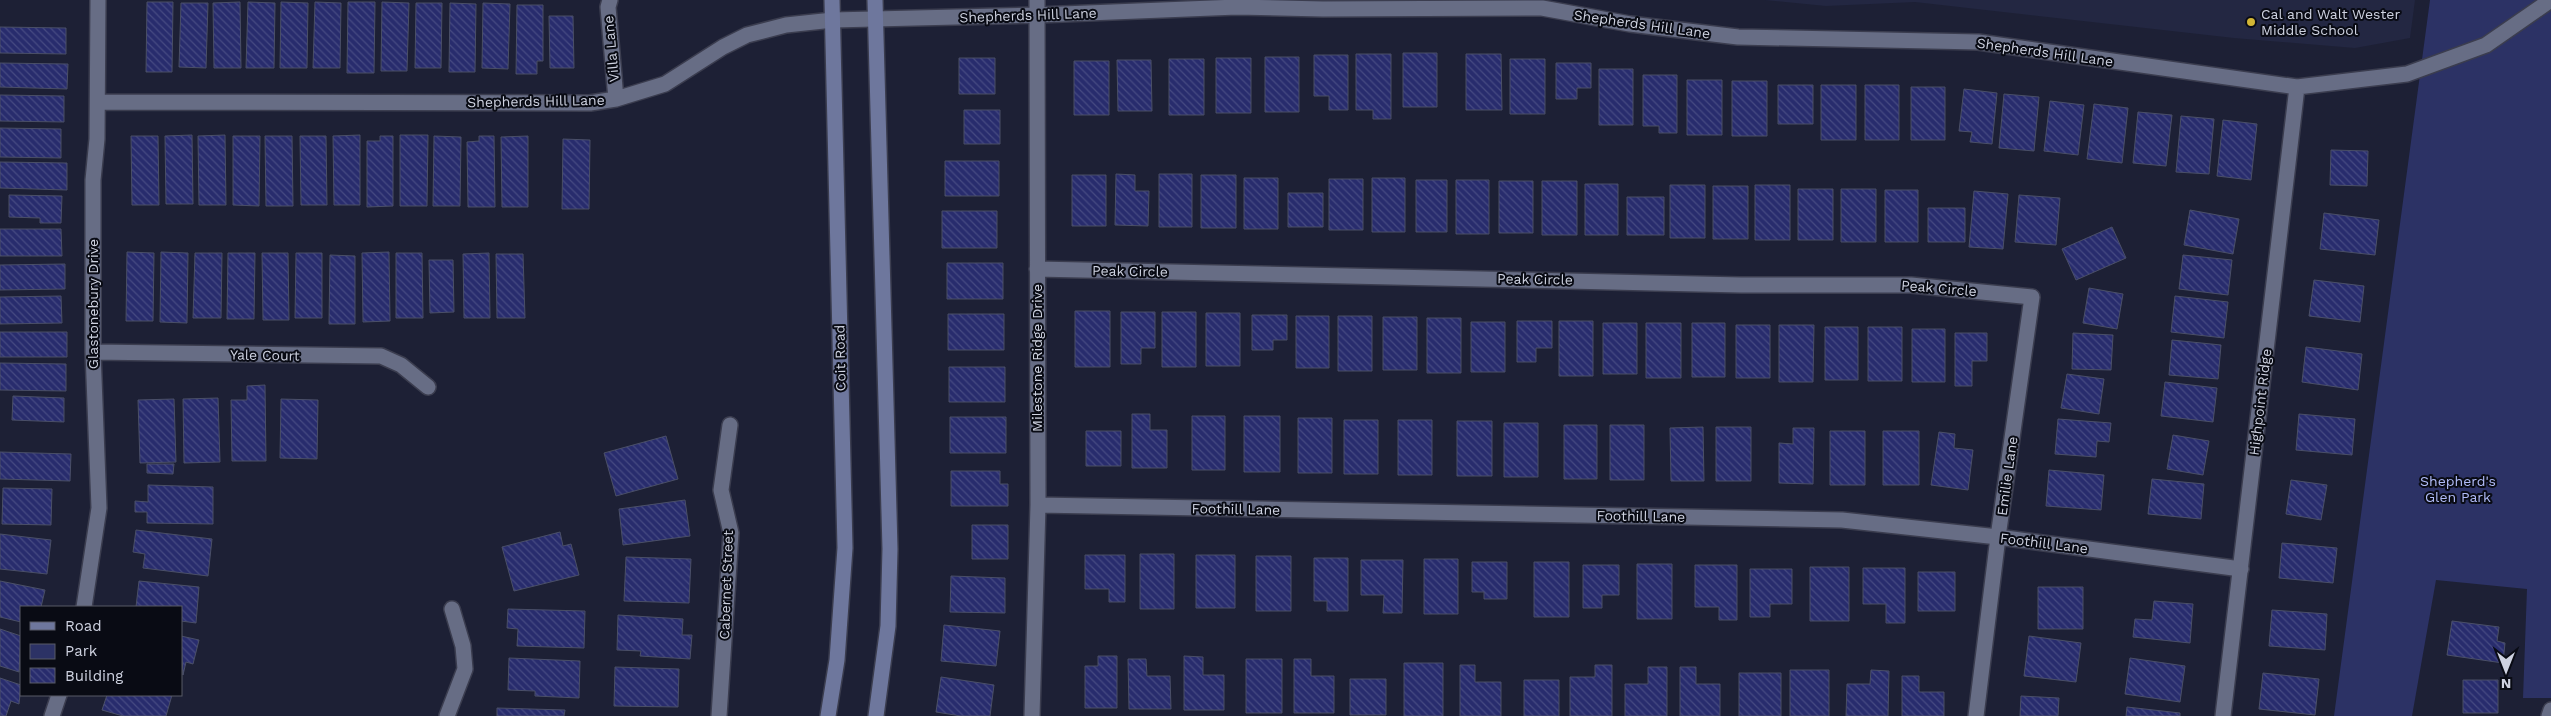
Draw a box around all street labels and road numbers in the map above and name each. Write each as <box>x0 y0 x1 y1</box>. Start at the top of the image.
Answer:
street label: Shepherds Hill Lane <box>959 5 1097 25</box>
street label: Shepherds Hill Lane <box>1573 7 1711 41</box>
street label: Villa Lane <box>600 15 622 83</box>
street label: Shepherds Hill Lane <box>1976 35 2114 69</box>
street label: Shepherds Hill Lane <box>467 92 605 110</box>
street label: Glastonebury Drive <box>85 239 101 369</box>
street label: Peak Circle <box>1092 262 1168 280</box>
street label: Peak Circle <box>1497 270 1573 288</box>
street label: Peak Circle <box>1901 277 1977 299</box>
street label: Milestone Ridge Drive <box>1029 284 1045 432</box>
street label: Coit Road <box>831 325 849 391</box>
street label: Yale Court <box>230 346 300 364</box>
street label: Highpoint Ridge <box>2246 348 2274 456</box>
street label: Emilie Lane <box>1994 435 2020 517</box>
street label: Foothill Lane <box>1192 500 1280 518</box>
street label: Foothill Lane <box>1597 507 1685 525</box>
street label: Cabernet Street <box>716 530 736 640</box>
street label: Foothill Lane <box>1999 530 2089 556</box>

